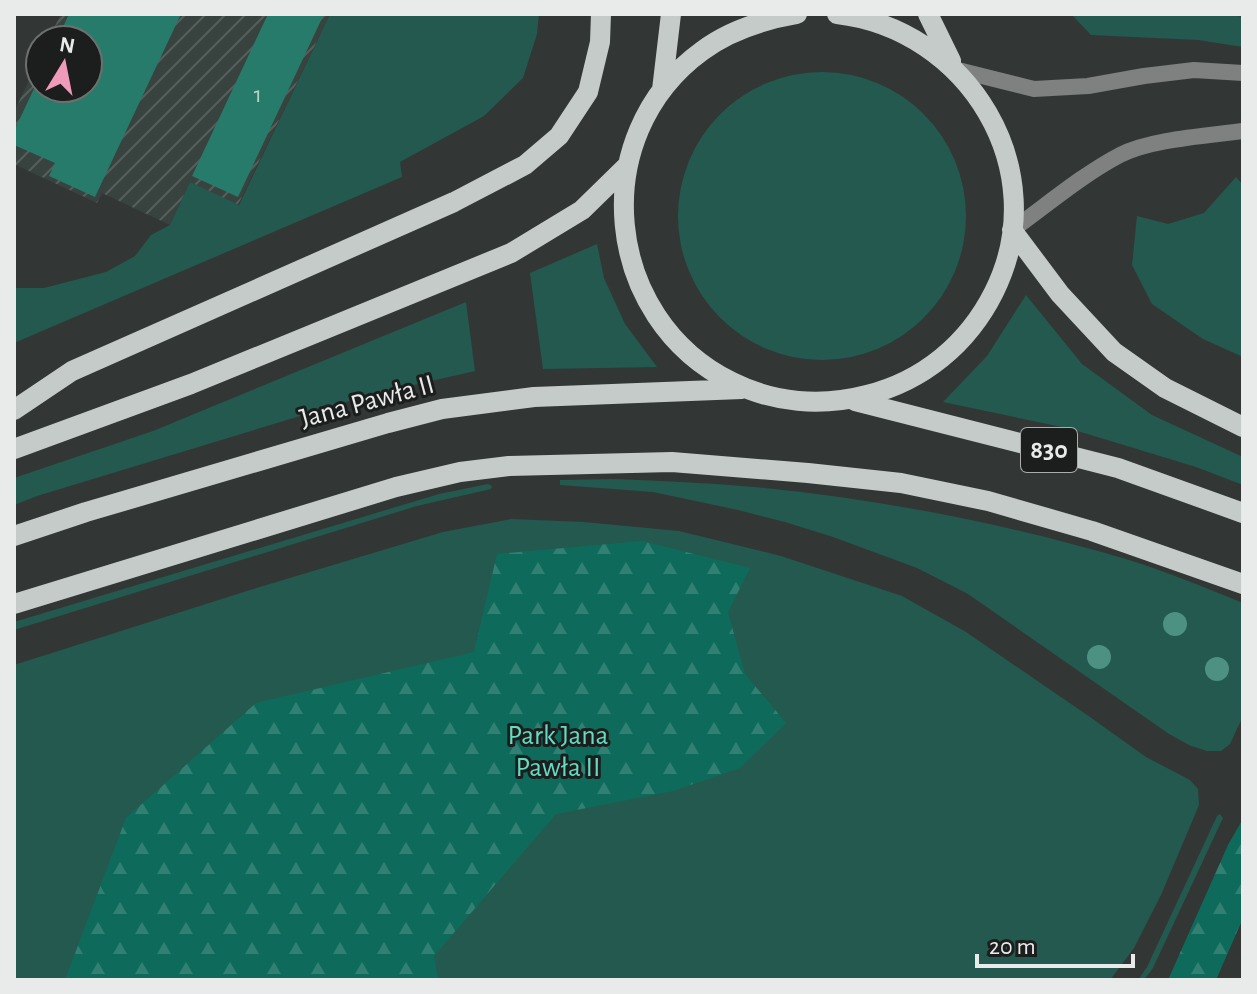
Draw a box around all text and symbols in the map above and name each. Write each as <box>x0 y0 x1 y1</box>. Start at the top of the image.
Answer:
north arrow <box>24 24 104 104</box>
text: N <box>58 33 77 57</box>
house number: 1 <box>254 83 262 107</box>
street label: Jana Pawła II <box>297 371 437 433</box>
road number: 830 <box>1021 428 1077 472</box>
park label: Park Jana Pawła II <box>507 722 609 782</box>
scale bar <box>977 918 1133 968</box>
text: 20 m <box>989 935 1036 959</box>

